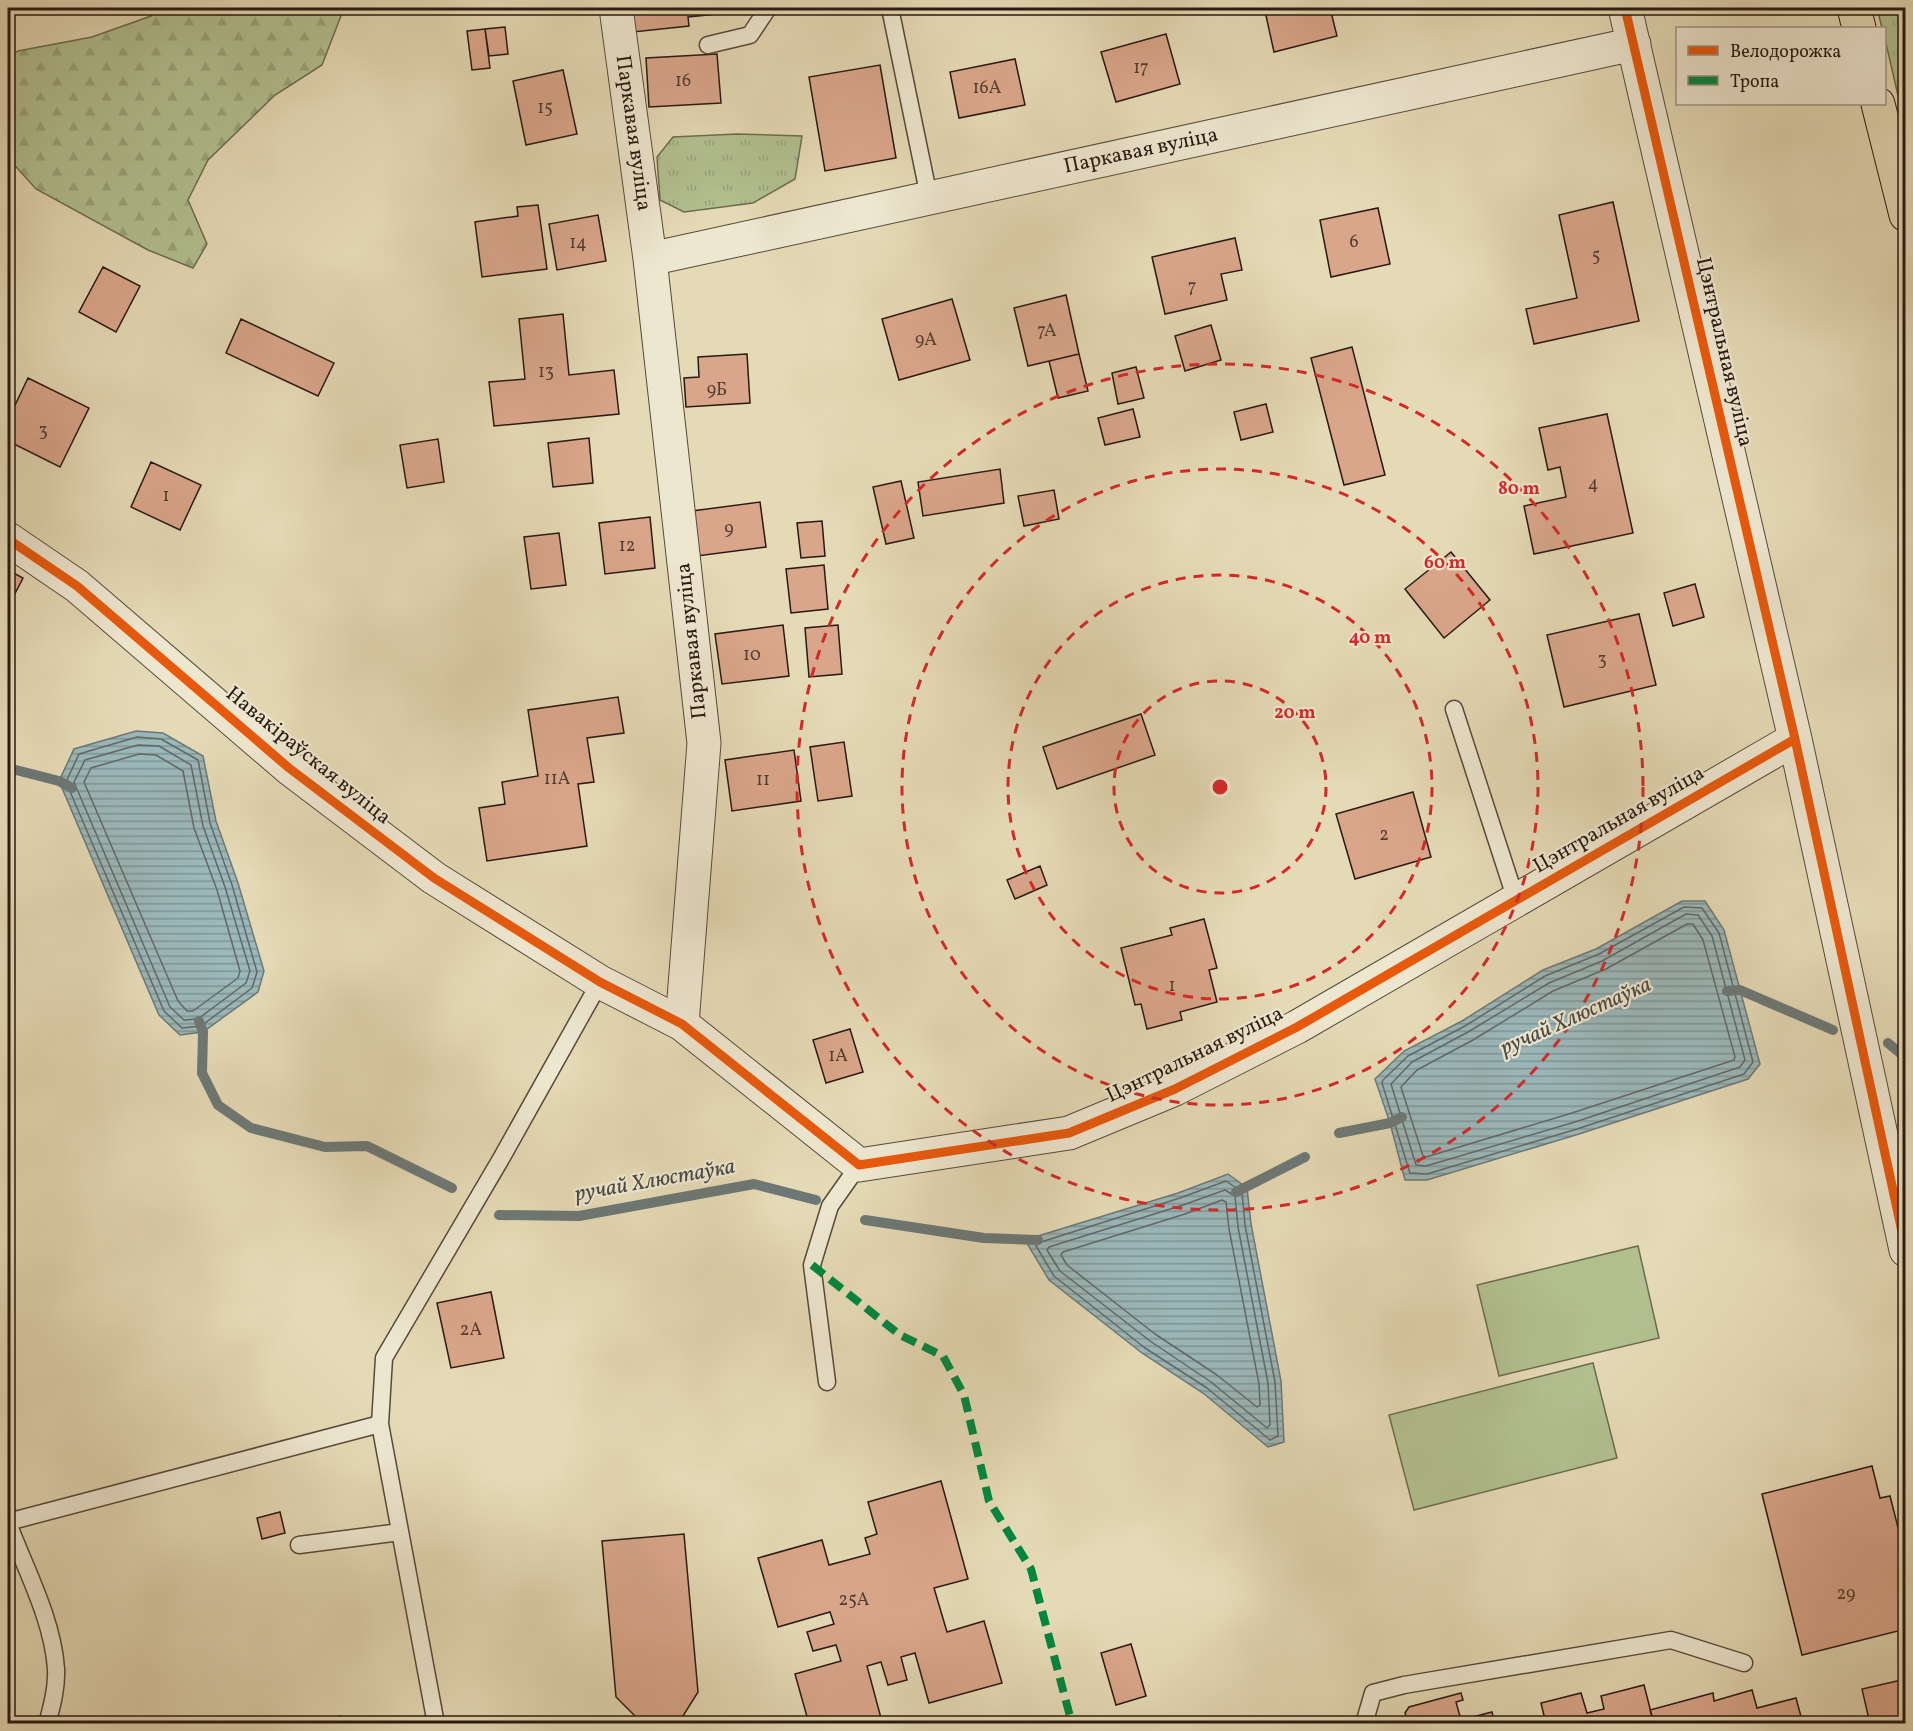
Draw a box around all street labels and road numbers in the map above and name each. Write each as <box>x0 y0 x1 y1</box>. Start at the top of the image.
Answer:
street label: Паркавая вуліца <box>608 53 658 213</box>
street label: Паркавая вуліца <box>1061 120 1221 182</box>
street label: Цэнтральная вуліца <box>1688 254 1760 450</box>
street label: Паркавая вуліца <box>669 561 715 721</box>
street label: Навакіраўская вуліца <box>219 680 397 832</box>
street label: Цэнтральная вуліца <box>1528 759 1710 881</box>
street label: Цэнтральная вуліца <box>1102 1000 1288 1110</box>

